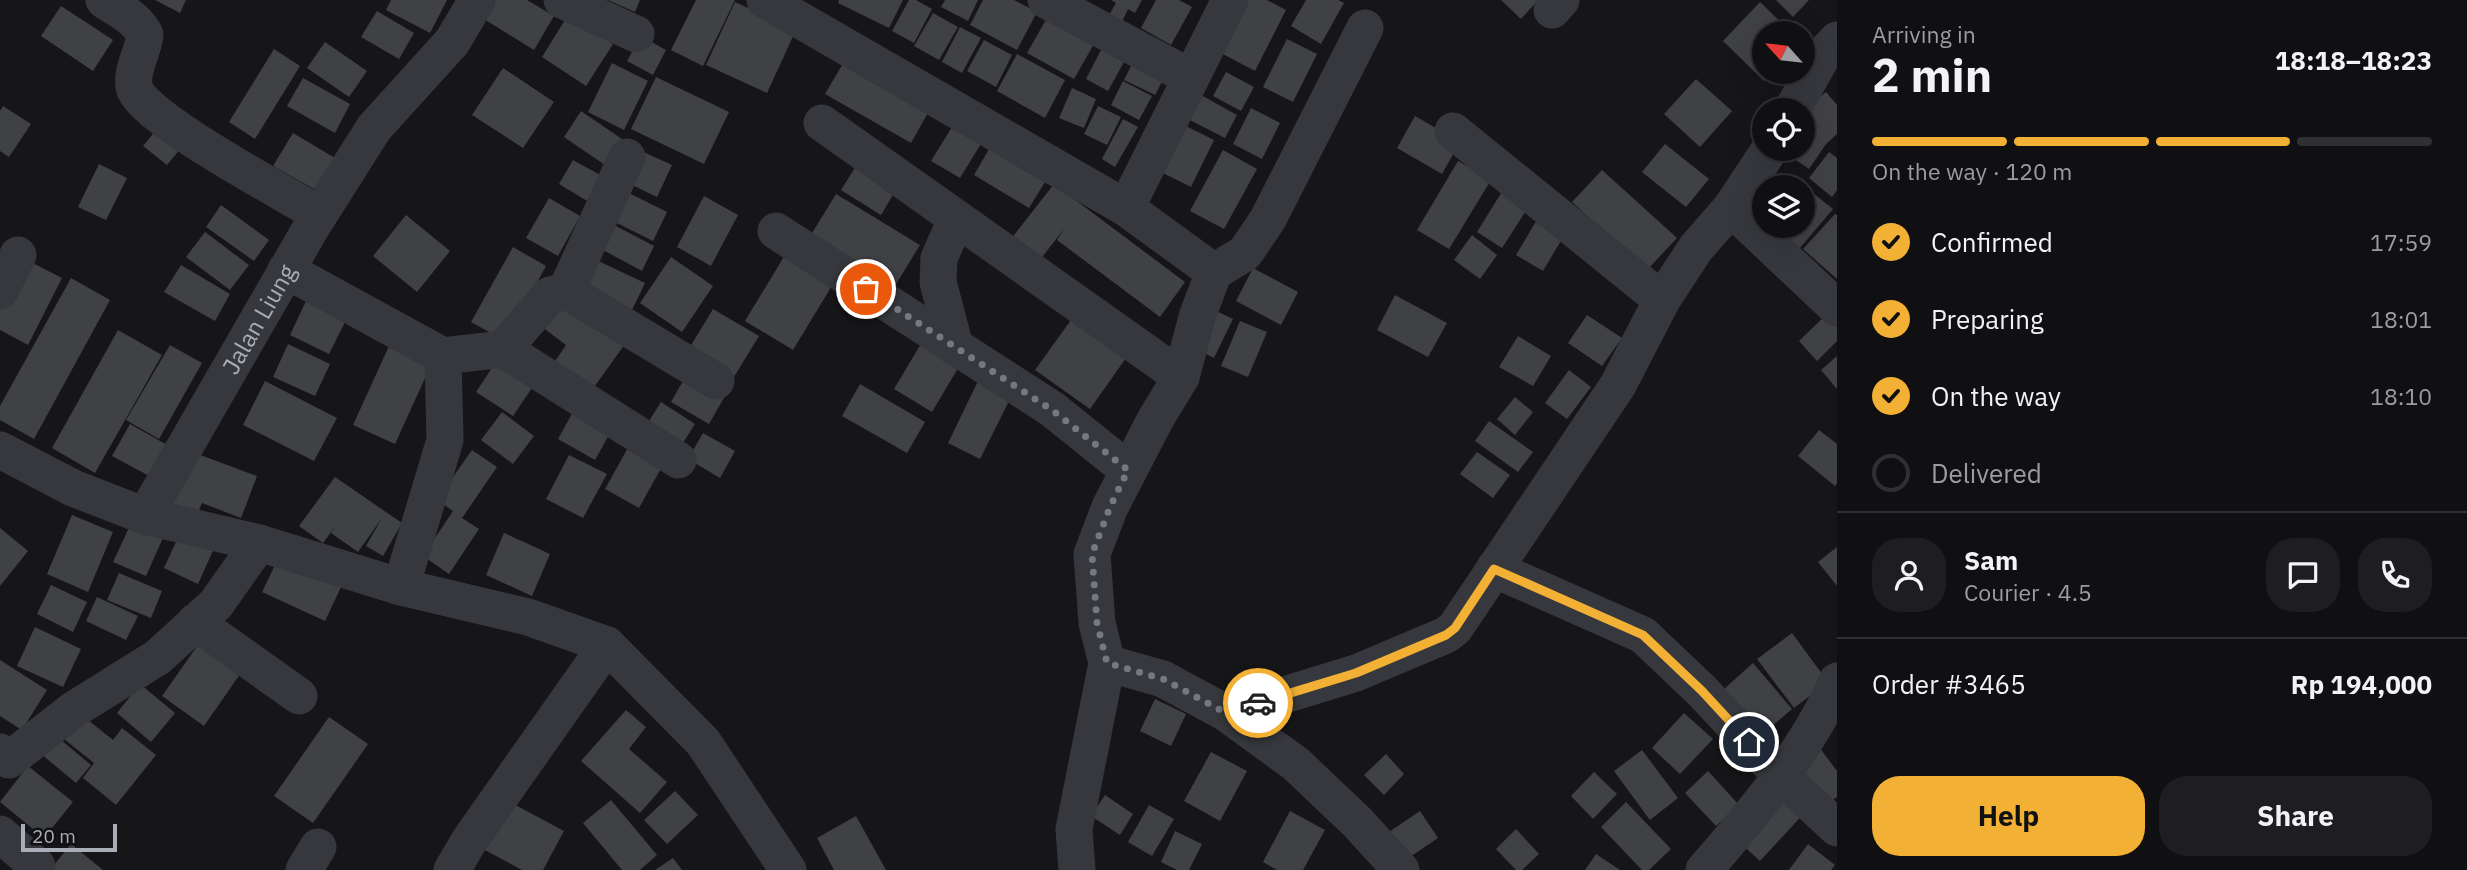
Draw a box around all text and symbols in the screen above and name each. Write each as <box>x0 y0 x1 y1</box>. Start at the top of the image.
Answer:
text: Arriving in <box>1872 19 1976 49</box>
north arrow <box>1752 21 1815 84</box>
map controls <box>1752 21 1815 238</box>
text: 18:18–18:23 <box>2275 43 2432 77</box>
text: 2 min <box>1872 45 1992 105</box>
button: locate <box>1752 98 1815 161</box>
text: On the way · 120 m <box>1872 156 2072 186</box>
button: layers <box>1752 175 1815 238</box>
icon: check <box>1872 223 1910 261</box>
text: Confirmed <box>1931 225 2053 259</box>
text: 17:59 <box>2370 227 2432 257</box>
street label: Jalan Liung <box>214 258 303 380</box>
pin <box>836 259 896 319</box>
icon: bag <box>847 270 885 308</box>
icon: check <box>1872 300 1910 338</box>
text: Preparing <box>1931 302 2044 336</box>
text: 18:01 <box>2370 304 2432 334</box>
icon: check <box>1872 377 1910 415</box>
text: On the way <box>1931 379 2061 413</box>
text: 18:10 <box>2370 381 2432 411</box>
text: Delivered <box>1931 456 2042 490</box>
button: person <box>1872 538 1946 612</box>
button: chat <box>2266 538 2340 612</box>
button: phone <box>2358 538 2432 612</box>
text: Sam <box>1964 543 2018 577</box>
text: Courier · 4.5 <box>1964 577 2092 607</box>
text: Order #3465 <box>1872 667 2026 701</box>
text: Rp 194,000 <box>2291 667 2432 701</box>
courier <box>1223 668 1293 738</box>
icon: car <box>1239 684 1277 722</box>
pin <box>1719 712 1779 772</box>
icon: home <box>1730 723 1768 761</box>
button: Help <box>1872 776 2145 856</box>
button: Share <box>2159 776 2432 856</box>
scale bar <box>21 821 117 853</box>
text: 20 m <box>32 824 76 848</box>

